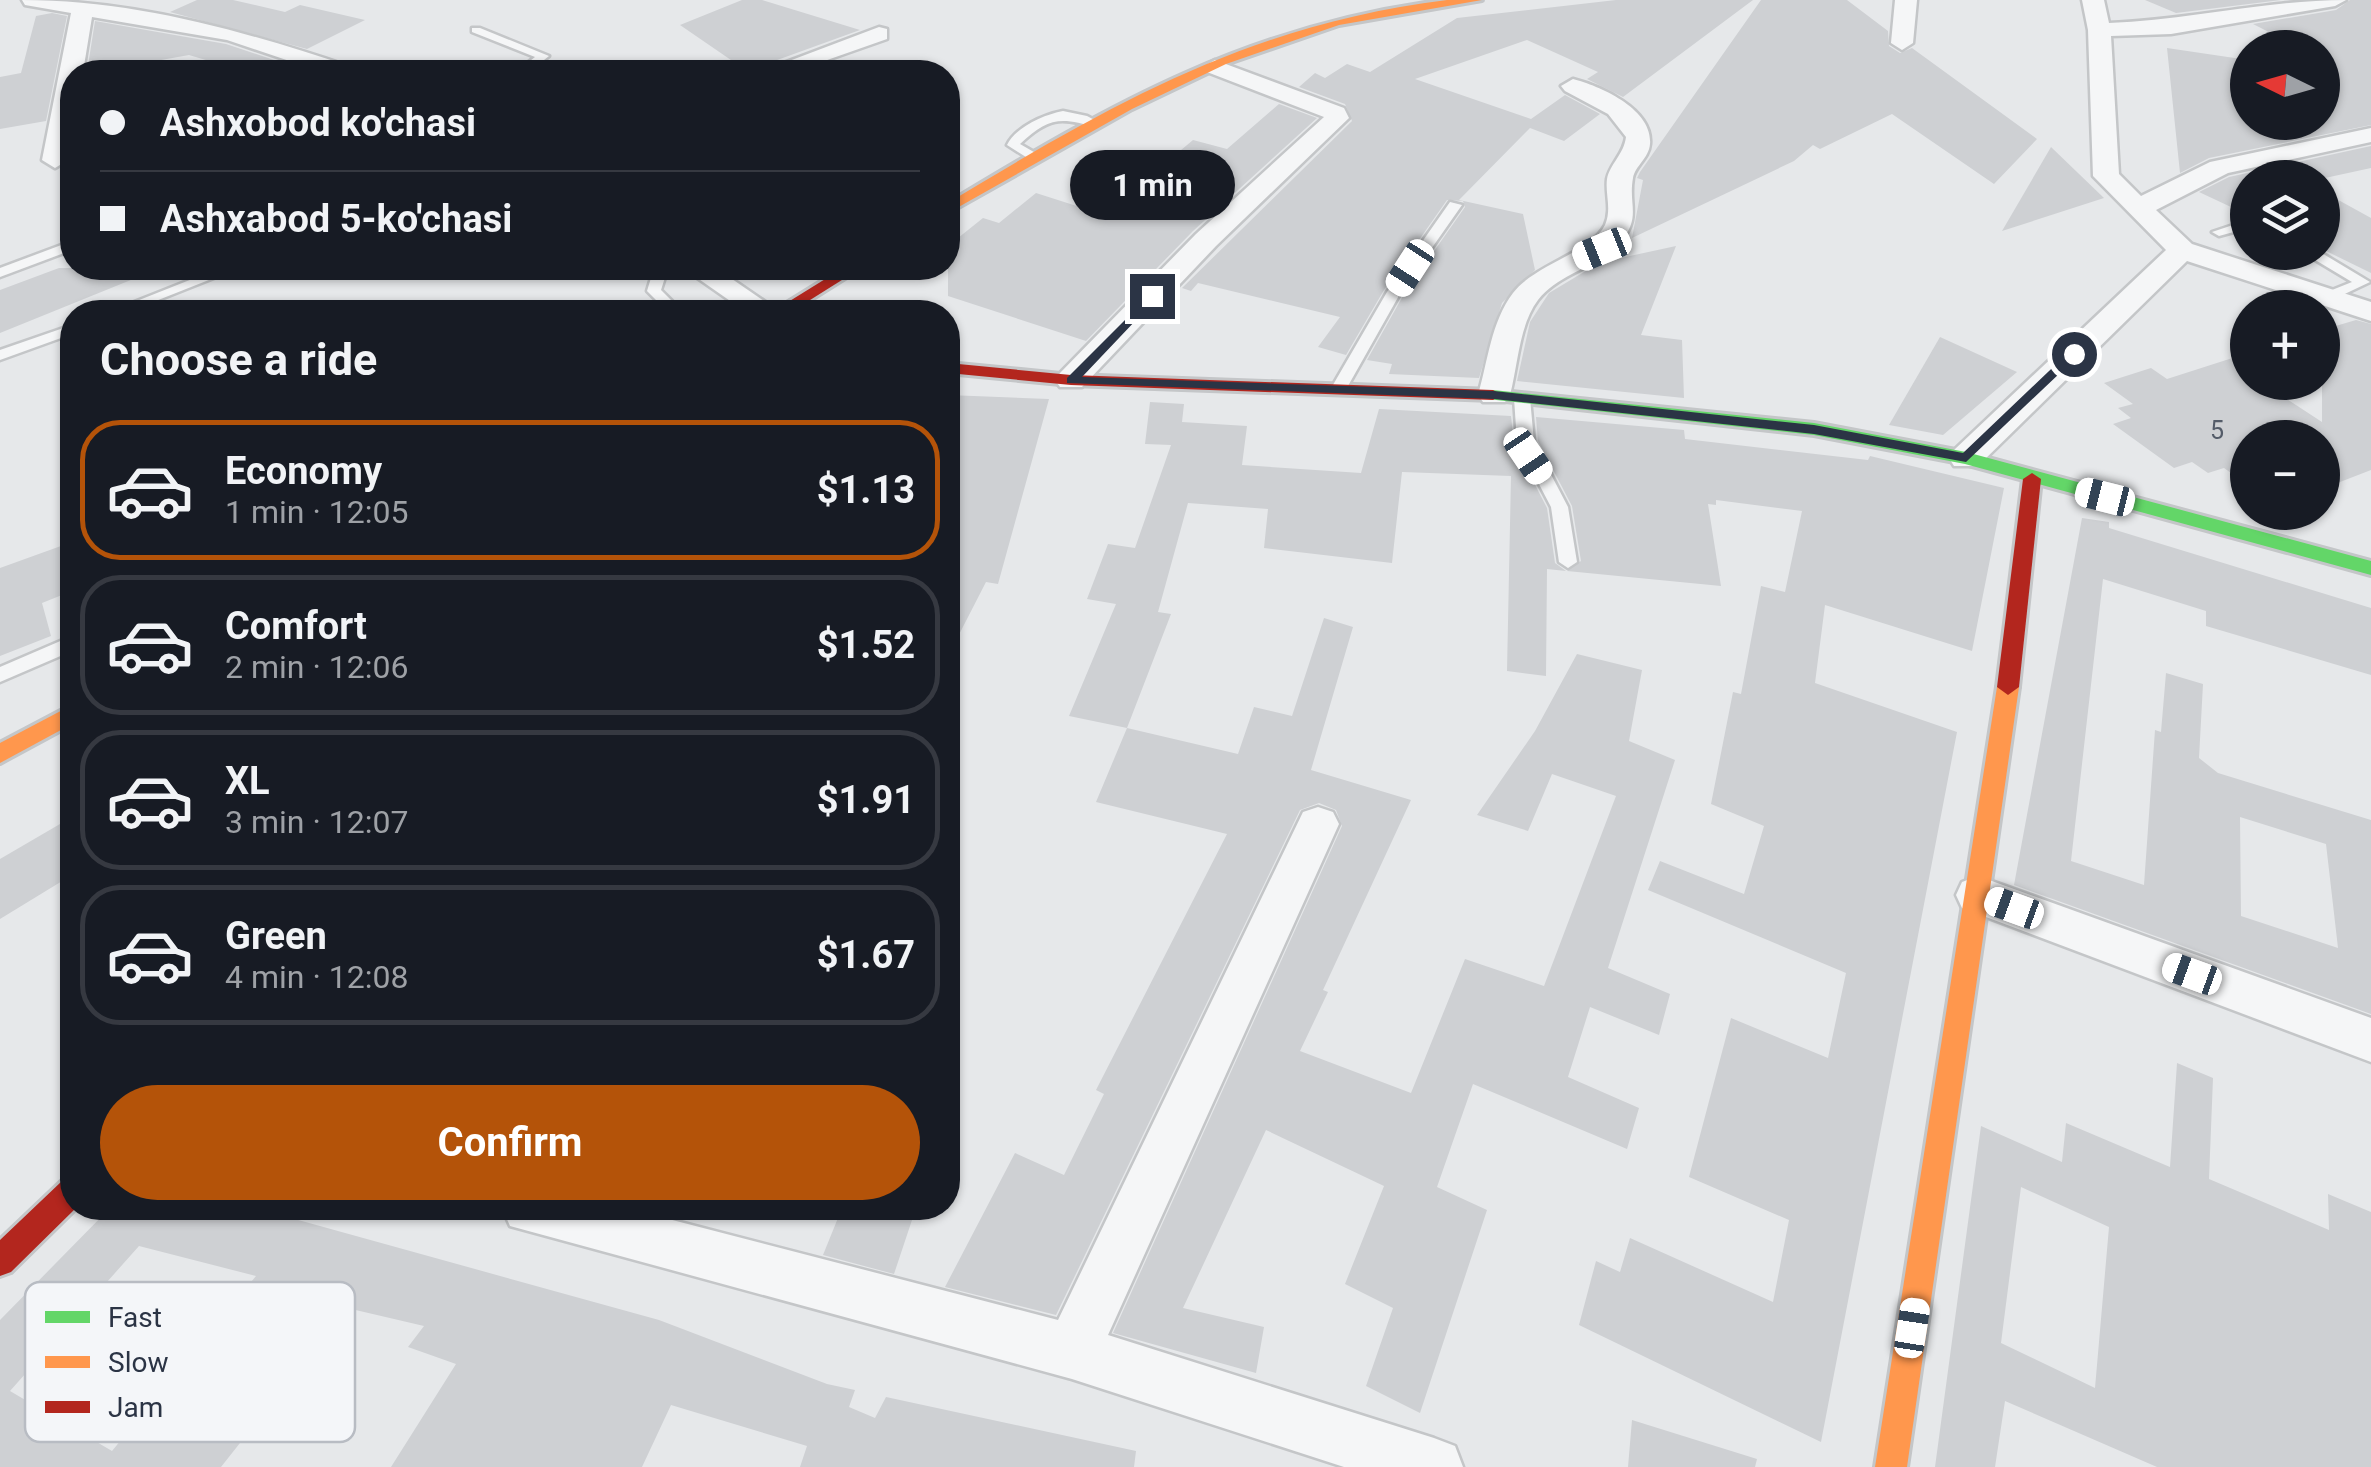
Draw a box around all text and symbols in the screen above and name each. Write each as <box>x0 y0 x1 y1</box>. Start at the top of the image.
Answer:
north arrow <box>2230 30 2340 140</box>
map controls <box>2230 30 2340 530</box>
text: Ashxobod ko'chasi <box>160 101 476 145</box>
callout: 1 min <box>1070 151 1234 221</box>
button: layers <box>2230 160 2340 270</box>
text: 1 min <box>1112 166 1193 204</box>
text: Ashxabod 5-ko'chasi <box>160 197 512 241</box>
car <box>1569 224 1635 274</box>
car <box>1381 235 1439 301</box>
route end <box>1130 274 1175 319</box>
button: + <box>2230 290 2340 400</box>
route start <box>2052 332 2097 377</box>
text: Choose a ride <box>100 333 377 386</box>
house number: 5 <box>2210 416 2224 445</box>
button: − <box>2230 420 2340 530</box>
car <box>1499 423 1557 489</box>
icon: car <box>105 445 195 535</box>
text: Economy <box>225 449 382 493</box>
text: $1.13 <box>817 468 915 512</box>
car <box>2072 475 2138 519</box>
text: 1 min · 12:05 <box>225 493 408 531</box>
icon: car <box>105 600 195 690</box>
text: Comfort <box>225 604 367 648</box>
text: $1.52 <box>817 623 915 667</box>
text: 2 min · 12:06 <box>225 648 408 686</box>
icon: car <box>105 755 195 845</box>
text: XL <box>225 759 270 803</box>
text: $1.91 <box>817 778 915 822</box>
text: 3 min · 12:07 <box>225 803 408 841</box>
car <box>1981 884 2047 932</box>
icon: car <box>105 910 195 1000</box>
text: Green <box>225 914 327 958</box>
text: $1.67 <box>817 933 915 977</box>
car <box>2159 950 2225 998</box>
text: 4 min · 12:08 <box>225 958 408 996</box>
button: Confirm <box>100 1085 920 1200</box>
legend <box>25 1282 355 1442</box>
car <box>1892 1296 1932 1360</box>
text: Fast <box>108 1301 162 1334</box>
text: Slow <box>108 1346 168 1379</box>
text: Jam <box>108 1391 163 1424</box>

